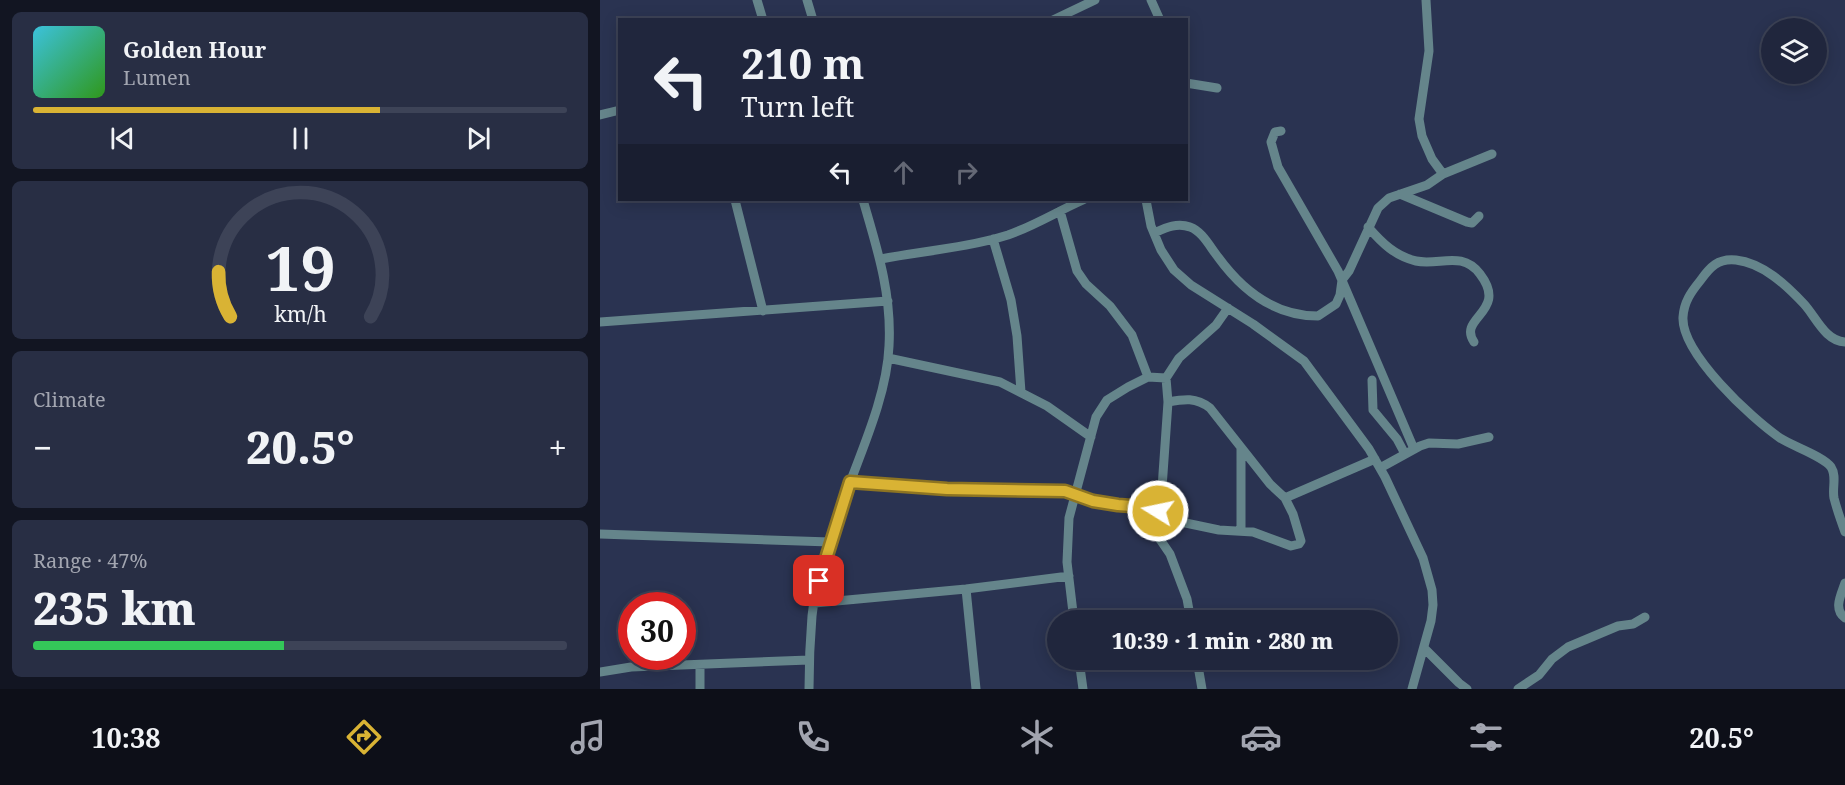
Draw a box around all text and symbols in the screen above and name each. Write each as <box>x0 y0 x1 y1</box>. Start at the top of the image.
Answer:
map controls <box>1761 18 1827 84</box>
button: layers <box>1761 18 1827 84</box>
text: Golden Hour <box>123 34 266 64</box>
text: 210 m <box>741 34 865 91</box>
icon: left <box>642 42 720 120</box>
text: Lumen <box>123 64 191 91</box>
text: Turn left <box>741 88 854 125</box>
icon: previous <box>106 122 139 155</box>
icon: pause <box>284 122 317 155</box>
icon: next <box>462 122 495 155</box>
icon: left <box>824 156 857 189</box>
icon: ahead <box>887 156 920 189</box>
icon: right <box>950 156 983 189</box>
text: 19 <box>265 224 335 309</box>
text: km/h <box>274 299 327 328</box>
text: Climate <box>33 386 106 413</box>
text: 20.5° <box>246 416 355 477</box>
text: − <box>33 425 52 470</box>
text: + <box>549 425 567 470</box>
position arrow <box>1126 479 1190 543</box>
text: Range · 47% <box>33 547 147 574</box>
pin <box>793 555 844 606</box>
icon: arrive <box>802 564 835 597</box>
text: 235 km <box>33 577 196 638</box>
speed limit sign: 30 <box>618 592 696 670</box>
text: 10:39 · 1 min · 280 m <box>1112 625 1333 655</box>
icon: directions <box>343 716 385 758</box>
icon: music <box>567 716 609 758</box>
icon: phone <box>792 716 834 758</box>
icon: climate <box>1016 716 1058 758</box>
icon: car <box>1240 716 1282 758</box>
icon: filters <box>1465 716 1507 758</box>
text: 10:38 <box>91 719 160 756</box>
text: 20.5° <box>1689 719 1754 756</box>

